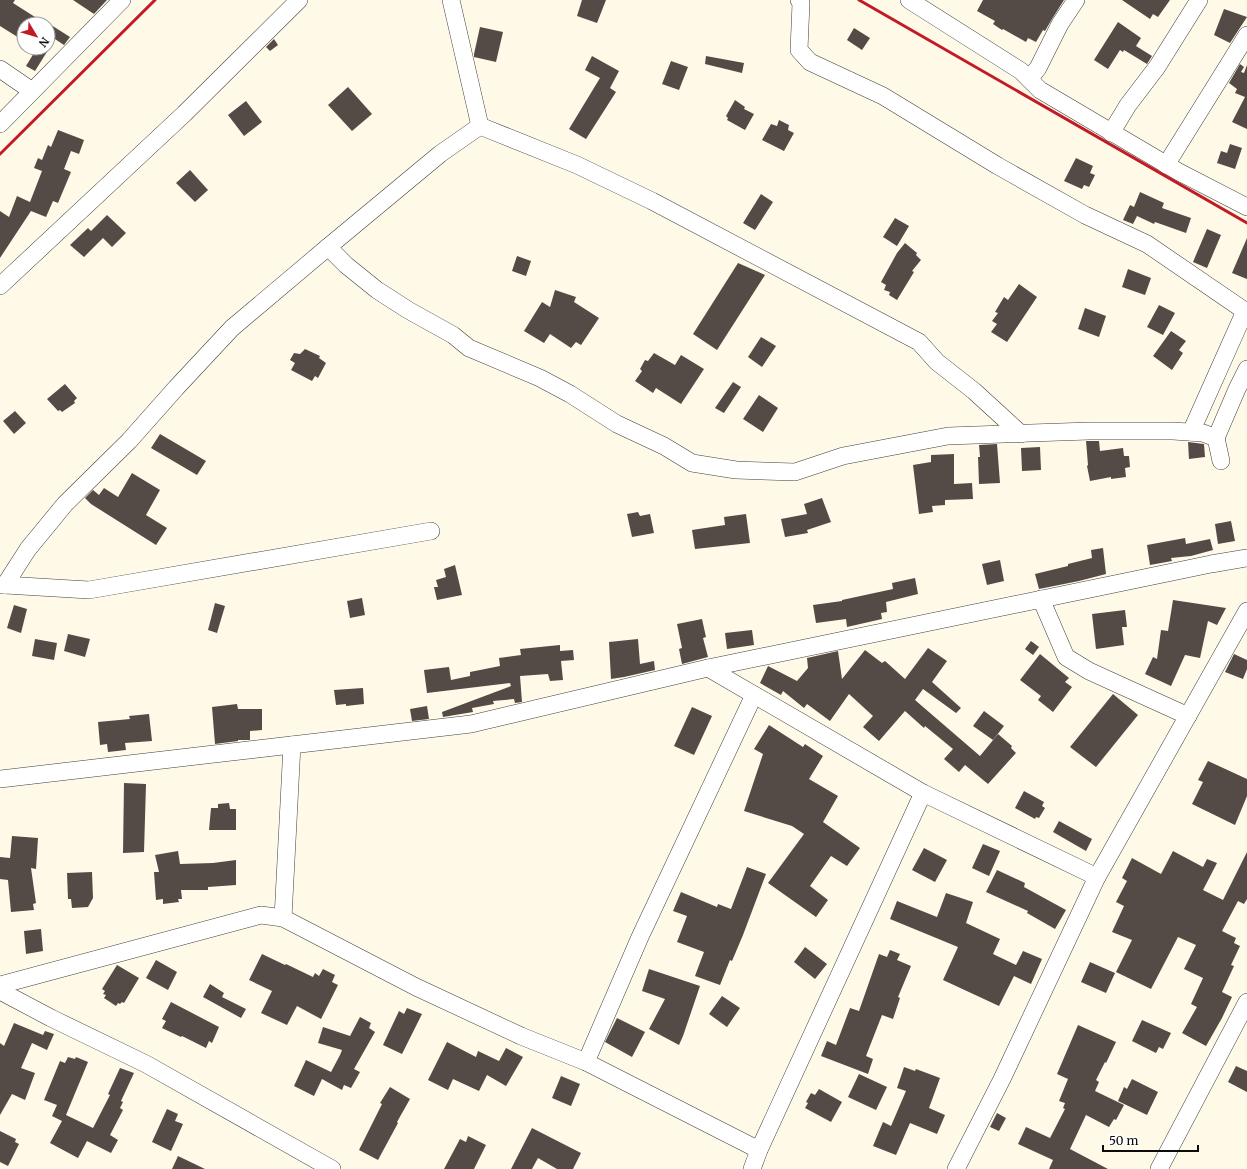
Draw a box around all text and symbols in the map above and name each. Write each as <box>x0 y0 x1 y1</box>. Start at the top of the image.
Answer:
north arrow <box>16 16 56 56</box>
text: N <box>36 34 52 50</box>
scale bar <box>1103 1127 1198 1153</box>
text: 50 m <box>1109 1133 1138 1148</box>

